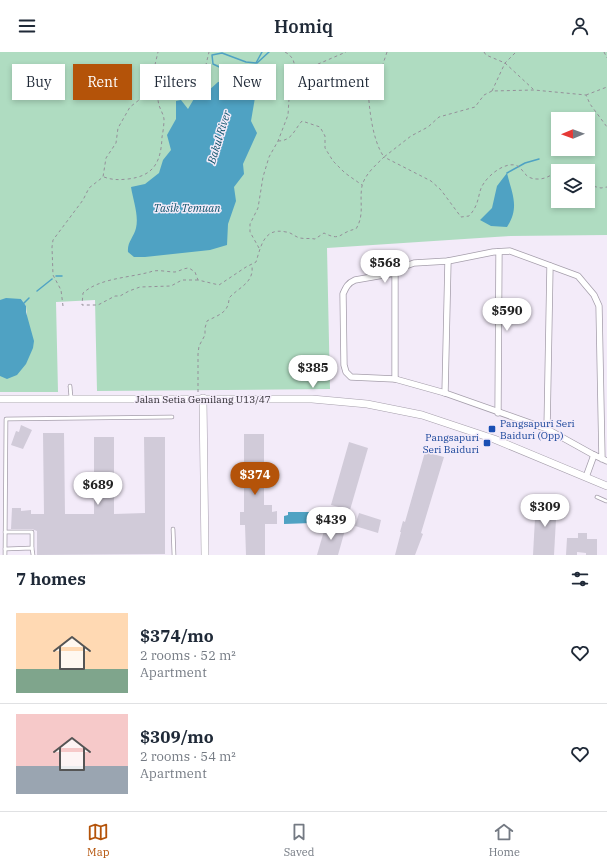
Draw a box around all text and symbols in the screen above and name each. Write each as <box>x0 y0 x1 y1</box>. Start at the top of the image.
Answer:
icon: menu <box>16 15 38 37</box>
text: Homiq <box>274 15 333 38</box>
icon: person <box>569 15 591 37</box>
chip: Buy <box>12 64 65 100</box>
chip: Rent <box>73 64 132 100</box>
chip: Filters <box>140 64 211 100</box>
chip: New <box>219 64 276 100</box>
chip: Apartment <box>284 64 384 100</box>
water label: Bakul River <box>204 108 234 166</box>
north arrow <box>551 112 595 156</box>
map controls <box>551 112 595 208</box>
button: layers <box>551 164 595 208</box>
water label: Tasik Temuan <box>154 201 221 215</box>
pin: $568 <box>361 250 409 284</box>
text: $568 <box>369 254 401 271</box>
pin: $590 <box>483 298 531 332</box>
text: $590 <box>491 302 523 319</box>
pin: $385 <box>289 355 337 389</box>
text: $385 <box>297 359 329 376</box>
street label: Jalan Setia Gemilang U13/47 <box>135 393 271 406</box>
place label: Pangsapuri Seri Baiduri (Opp) <box>500 417 575 442</box>
marker: Pangsapuri Seri Baiduri (Opp) <box>487 424 497 434</box>
place label: Pangsapuri Seri Baiduri <box>423 431 479 456</box>
marker: Pangsapuri Seri Baiduri <box>482 438 492 448</box>
pin: $374 <box>231 462 279 496</box>
text: $374 <box>239 466 271 483</box>
pin: $689 <box>74 472 122 506</box>
text: $689 <box>82 476 114 493</box>
pin: $309 <box>521 494 569 528</box>
text: $309 <box>529 498 561 515</box>
pin: $439 <box>307 507 355 541</box>
text: $439 <box>315 511 347 528</box>
text: 7 homes <box>16 568 86 590</box>
icon: filters <box>569 568 591 590</box>
text: $374/mo <box>140 625 214 647</box>
icon: home <box>48 629 96 677</box>
icon: heart <box>569 642 591 664</box>
text: 2 rooms · 52 m² <box>140 647 236 664</box>
text: Apartment <box>140 664 207 681</box>
text: $309/mo <box>140 726 214 748</box>
icon: home <box>48 730 96 778</box>
icon: heart <box>569 743 591 765</box>
text: 2 rooms · 54 m² <box>140 748 236 765</box>
text: Apartment <box>140 765 207 782</box>
tab: Map <box>87 821 109 859</box>
tab: Saved <box>284 821 314 859</box>
tab: Home <box>489 821 520 859</box>

